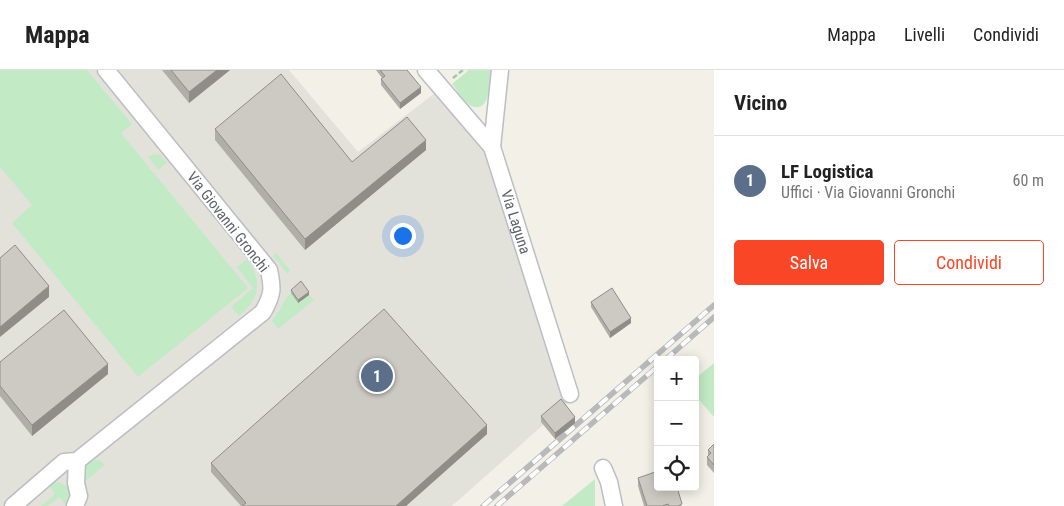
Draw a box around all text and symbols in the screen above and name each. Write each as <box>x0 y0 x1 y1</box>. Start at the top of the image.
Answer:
text: Mappa <box>25 21 90 49</box>
text: Mappa <box>827 24 876 45</box>
text: Livelli <box>904 24 945 45</box>
text: Condividi <box>973 24 1039 45</box>
text: Vicino <box>734 91 787 115</box>
text: LF Logistica <box>781 160 873 183</box>
street label: Via Giovanni Gronchi <box>183 168 273 276</box>
text: 1 <box>746 171 754 190</box>
text: 60 m <box>1012 171 1044 190</box>
text: Uffici · Via Giovanni Gronchi <box>781 183 955 202</box>
street label: Via Laguna <box>497 188 534 256</box>
your location <box>390 223 416 249</box>
button: Salva <box>734 240 884 285</box>
button: Condividi <box>894 240 1044 285</box>
map controls <box>654 356 699 491</box>
button: + <box>654 356 699 401</box>
pin: 1 <box>361 357 393 395</box>
button: − <box>654 401 699 446</box>
button: locate <box>654 446 699 491</box>

